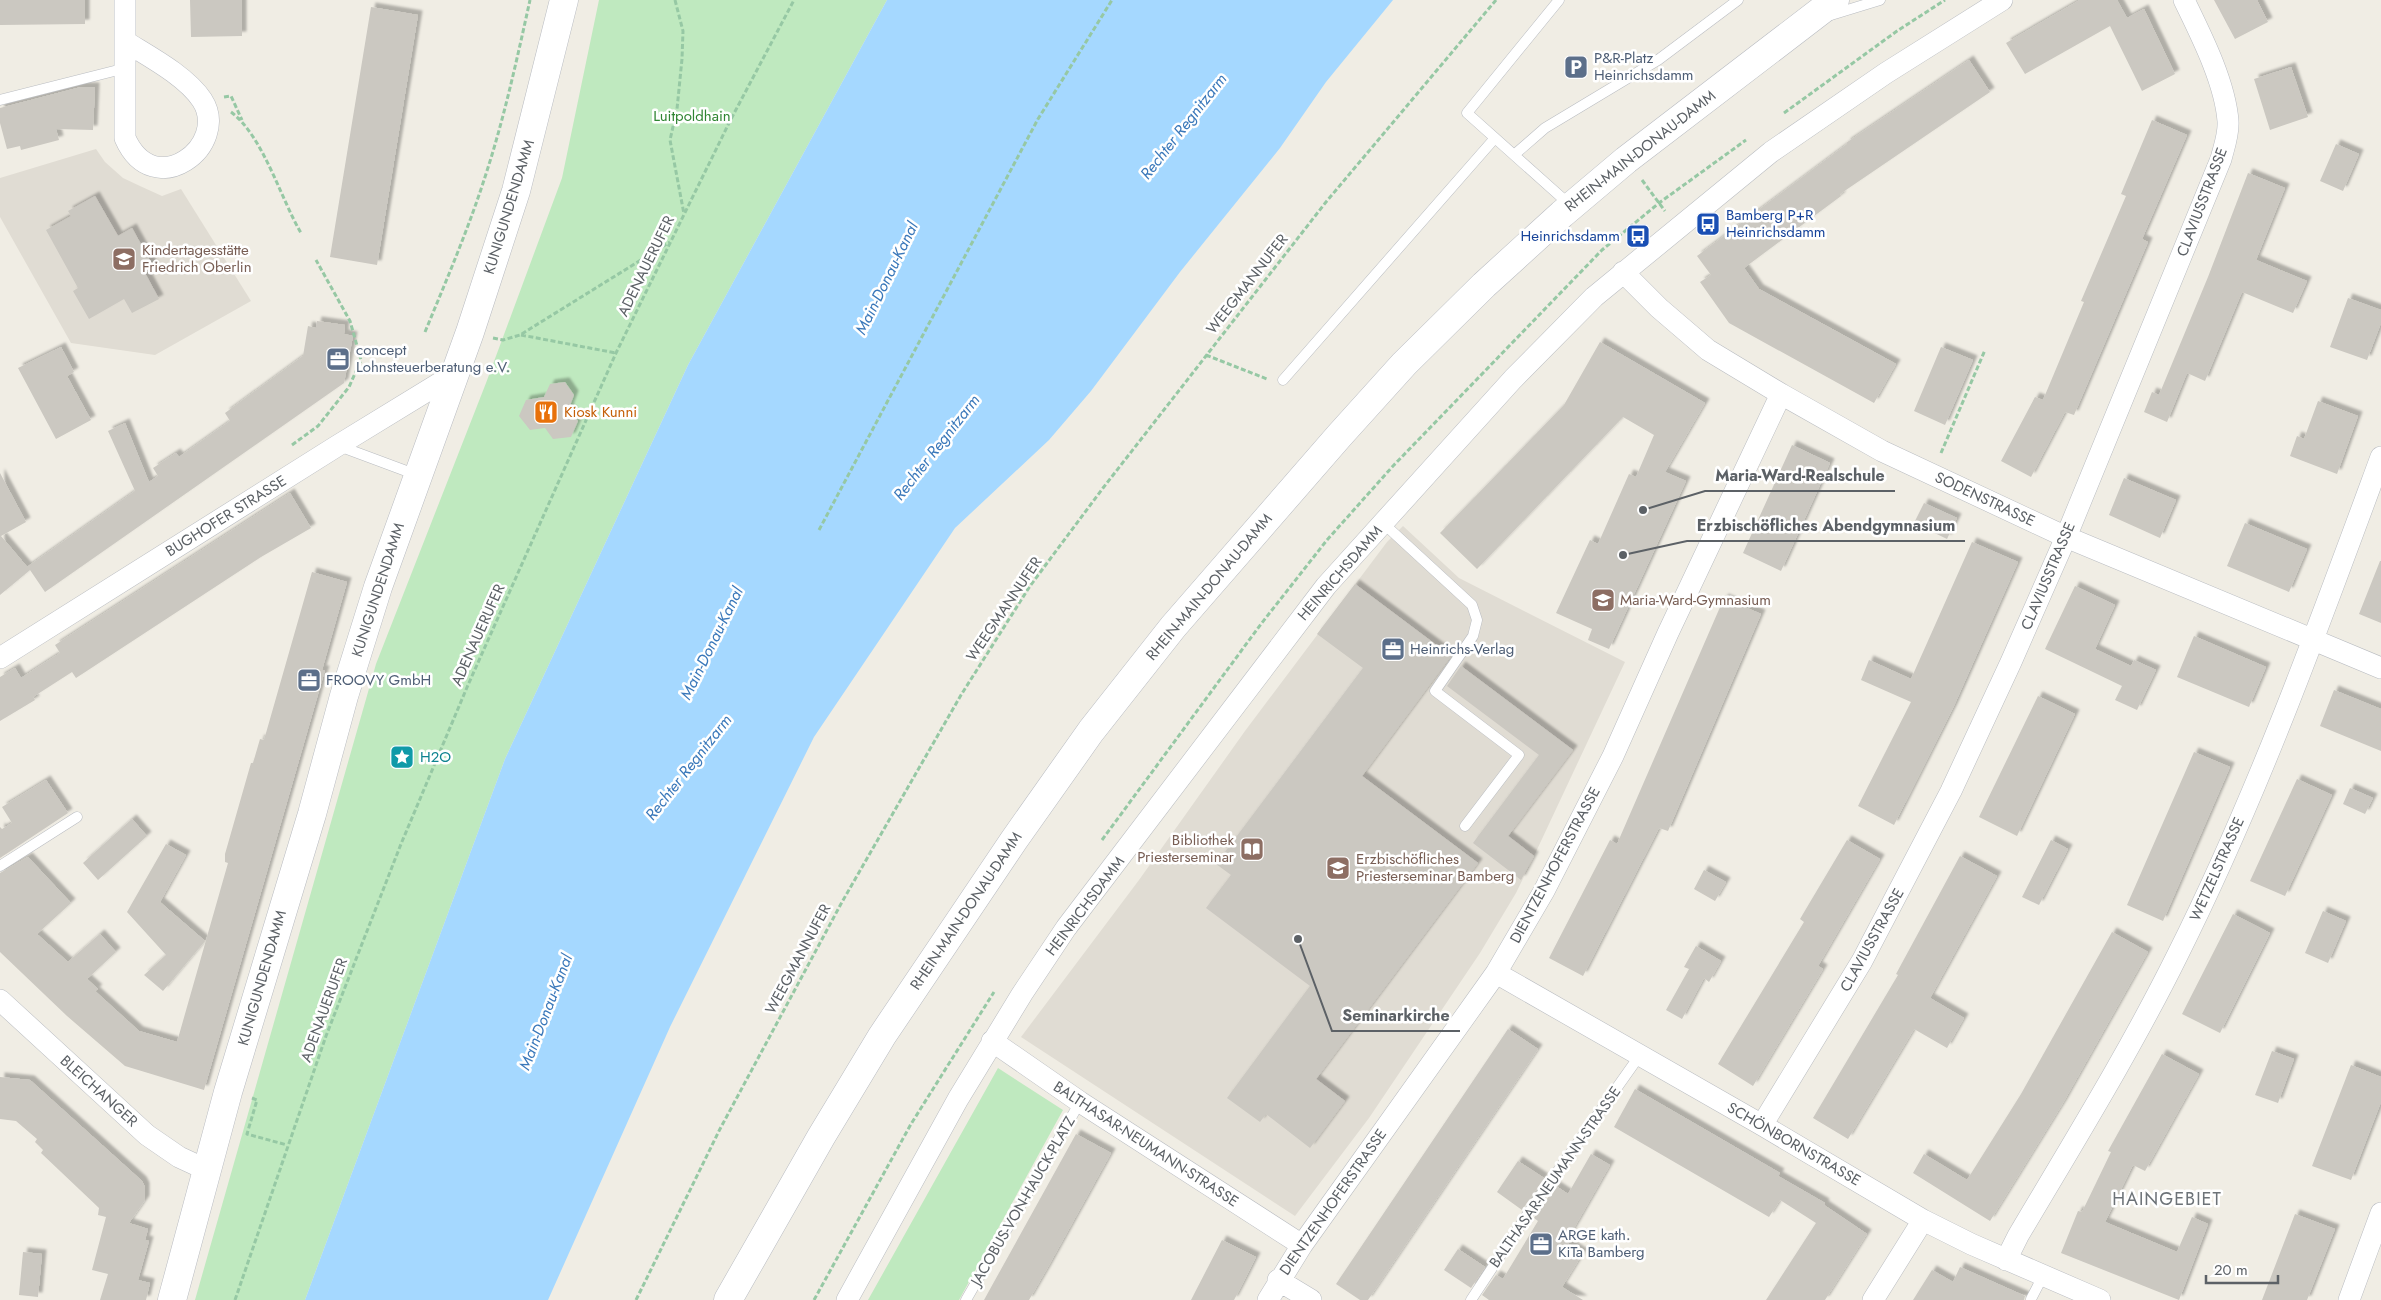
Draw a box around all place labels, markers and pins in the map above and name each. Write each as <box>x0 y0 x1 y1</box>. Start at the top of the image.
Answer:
place label: P&R-Platz Heinrichsdamm <box>1594 47 1694 86</box>
parking icon: P&R-Platz Heinrichsdamm <box>1563 54 1589 80</box>
place label: Bamberg P+R Heinrichsdamm <box>1726 204 1826 243</box>
bus stop icon: Bamberg P+R Heinrichsdamm <box>1695 211 1721 237</box>
bus stop icon: Heinrichsdamm <box>1625 223 1651 249</box>
place label: Heinrichsdamm <box>1520 225 1620 247</box>
place label: Kindertagesstätte Friedrich Oberlin <box>142 239 252 278</box>
school or university icon: Kindertagesstätte Friedrich Oberlin <box>111 246 137 272</box>
place label: concept Lohnsteuerberatung e.V. <box>356 339 510 378</box>
office icon: concept Lohnsteuerberatung e.V. <box>325 346 351 372</box>
restaurant icon: Kiosk Kunni <box>533 399 559 425</box>
place label: Kiosk Kunni <box>564 401 637 423</box>
callout: Maria-Ward-Realschule <box>1705 460 1895 491</box>
callout: Erzbischöfliches Abendgymnasium <box>1687 510 1965 541</box>
school or university icon: Maria-Ward-Gymnasium <box>1590 587 1616 613</box>
place label: Maria-Ward-Gymnasium <box>1620 589 1771 611</box>
office icon: Heinrichs-Verlag <box>1380 636 1406 662</box>
place label: Heinrichs-Verlag <box>1410 638 1514 660</box>
office icon: FROOVY GmbH <box>296 667 322 693</box>
place label: FROOVY GmbH <box>326 669 431 691</box>
place icon: H2O <box>389 744 415 770</box>
place label: H2O <box>420 746 451 768</box>
place label: Bibliothek Priesterseminar <box>1137 829 1235 868</box>
library icon: Bibliothek Priesterseminar <box>1239 836 1265 862</box>
place label: Erzbischöfliches Priesterseminar Bamberg <box>1356 848 1514 887</box>
school or university icon: Erzbischöfliches Priesterseminar Bamberg <box>1325 855 1351 881</box>
callout: Seminarkirche <box>1332 1000 1460 1031</box>
place label: ARGE kath. KiTa Bamberg <box>1558 1224 1645 1263</box>
office icon: ARGE kath. KiTa Bamberg <box>1528 1231 1554 1257</box>

